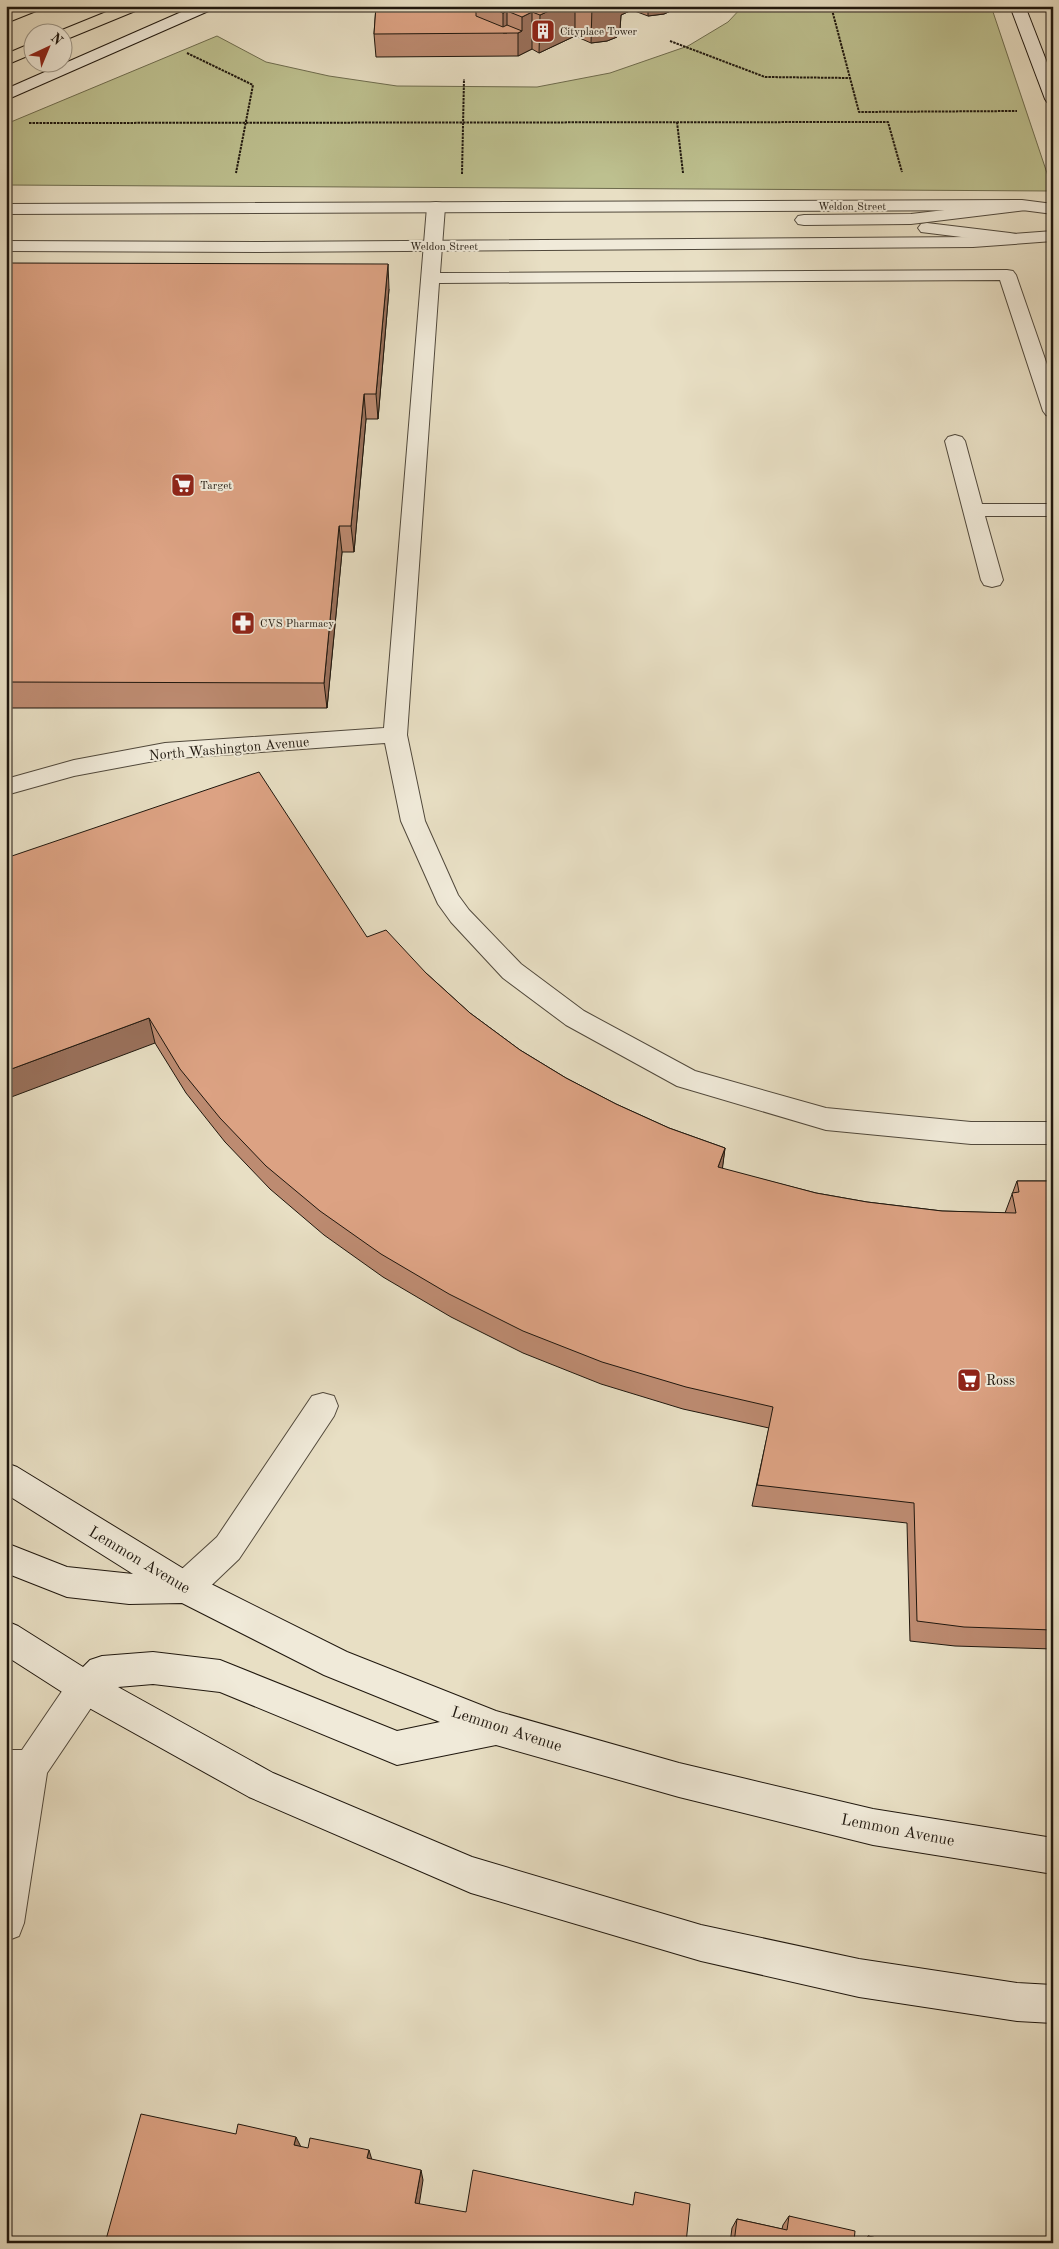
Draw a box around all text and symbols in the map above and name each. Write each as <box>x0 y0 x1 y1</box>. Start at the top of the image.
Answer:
building icon: Cityplace Tower <box>530 18 556 44</box>
north arrow <box>22 22 72 72</box>
place label: Cityplace Tower <box>560 27 638 38</box>
text: N <box>48 31 65 48</box>
street label: Weldon Street <box>818 202 886 213</box>
street label: Weldon Street <box>410 242 478 253</box>
supermarket icon: Target <box>170 472 196 498</box>
place label: Target <box>200 481 232 492</box>
pharmacy icon: CVS Pharmacy <box>230 610 256 636</box>
place label: CVS Pharmacy <box>260 619 334 630</box>
street label: North Washington Avenue <box>148 735 310 763</box>
supermarket icon: Ross <box>956 1367 982 1393</box>
place label: Ross <box>986 1374 1015 1388</box>
street label: Lemmon Avenue <box>85 1524 193 1597</box>
street label: Lemmon Avenue <box>449 1704 564 1755</box>
street label: Lemmon Avenue <box>839 1812 956 1850</box>

